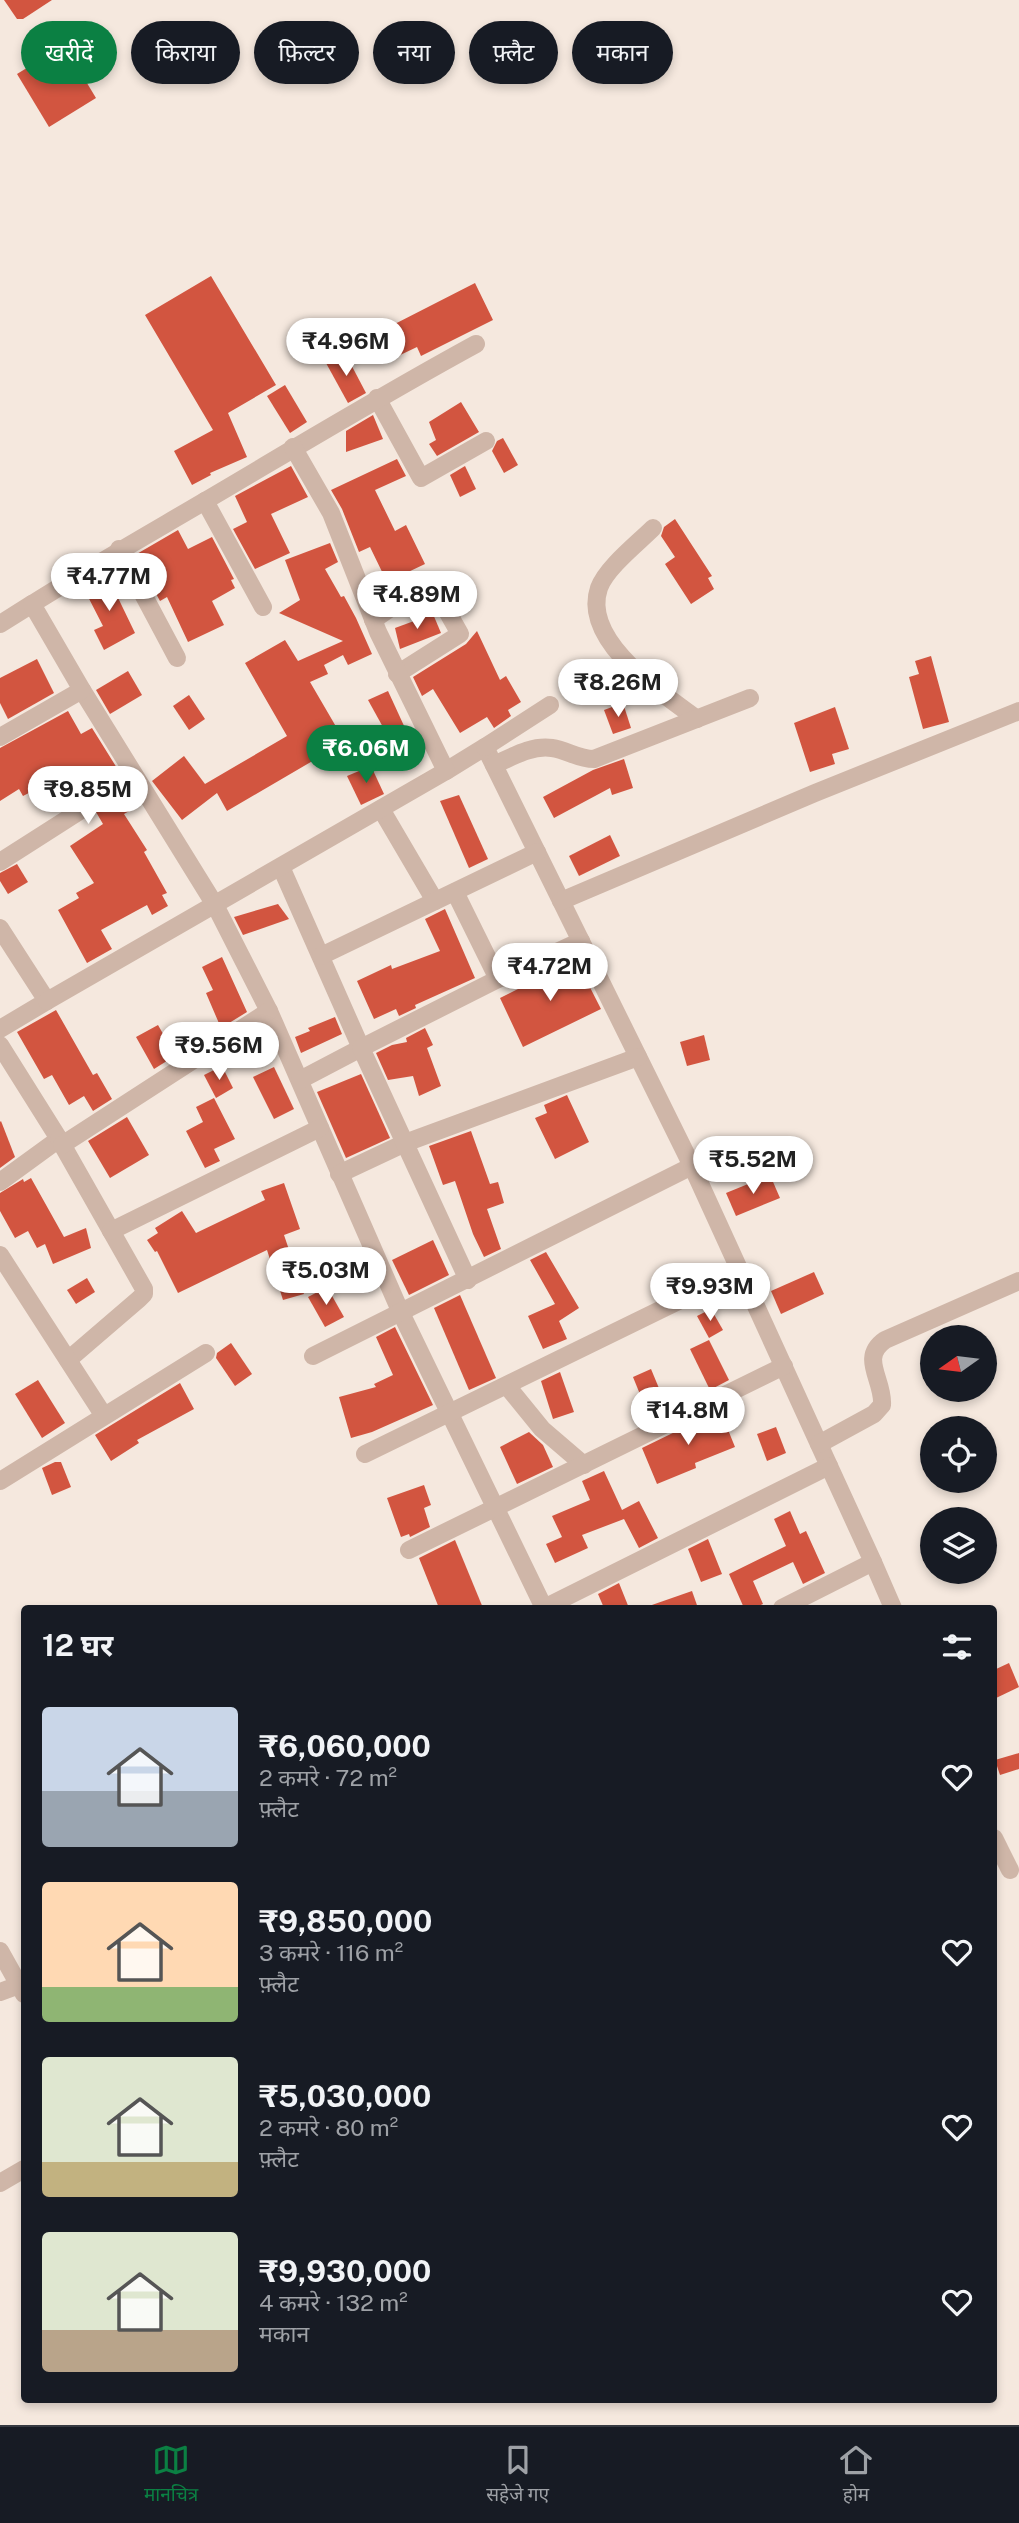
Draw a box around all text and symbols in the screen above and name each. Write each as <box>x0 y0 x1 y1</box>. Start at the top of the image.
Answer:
chip: खरीदें <box>21 21 117 84</box>
chip: किराया <box>131 21 240 84</box>
chip: फ़िल्टर <box>254 21 359 84</box>
chip: नया <box>373 21 455 84</box>
chip: फ़्लैट <box>469 21 558 84</box>
chip: मकान <box>572 21 673 84</box>
pin: ₹4.96M <box>289 318 403 378</box>
text: ₹4.96M <box>302 327 390 354</box>
pin: ₹4.77M <box>52 554 166 613</box>
text: ₹4.77M <box>67 562 151 589</box>
pin: ₹4.89M <box>360 572 474 631</box>
text: ₹4.89M <box>373 580 461 607</box>
pin: ₹8.26M <box>561 660 675 719</box>
text: ₹8.26M <box>574 668 662 695</box>
pin: ₹6.06M <box>309 726 423 785</box>
text: ₹6.06M <box>322 734 410 761</box>
pin: ₹9.85M <box>31 766 145 826</box>
text: ₹9.85M <box>44 775 132 802</box>
pin: ₹4.72M <box>493 944 607 1003</box>
text: ₹4.72M <box>508 952 592 979</box>
pin: ₹9.56M <box>162 1023 276 1082</box>
text: ₹9.56M <box>175 1031 263 1058</box>
pin: ₹5.52M <box>696 1136 810 1196</box>
text: ₹5.52M <box>709 1145 797 1172</box>
pin: ₹5.03M <box>269 1248 383 1307</box>
text: ₹5.03M <box>282 1256 370 1283</box>
pin: ₹9.93M <box>653 1264 767 1323</box>
text: ₹9.93M <box>666 1272 754 1299</box>
north arrow <box>920 1325 998 1402</box>
map controls <box>920 1325 997 1584</box>
pin: ₹14.8M <box>631 1388 745 1447</box>
text: ₹14.8M <box>647 1396 729 1423</box>
button: locate <box>920 1416 997 1493</box>
button: layers <box>920 1507 997 1584</box>
text: 12 घर <box>42 1627 113 1663</box>
icon: filters <box>938 1628 976 1666</box>
text: ₹6,060,000 <box>259 1728 431 1764</box>
icon: home <box>98 1735 182 1819</box>
icon: heart <box>938 1758 976 1796</box>
text: 2 कमरे · 72 m² <box>259 1764 397 1791</box>
text: फ़्लैट <box>259 1795 299 1822</box>
text: ₹9,850,000 <box>259 1903 432 1939</box>
icon: home <box>98 1910 182 1994</box>
icon: heart <box>938 1933 976 1971</box>
text: 3 कमरे · 116 m² <box>259 1939 403 1966</box>
text: फ़्लैट <box>259 1970 299 1997</box>
text: ₹5,030,000 <box>259 2078 431 2114</box>
icon: home <box>98 2085 182 2169</box>
icon: heart <box>938 2108 976 2146</box>
text: 2 कमरे · 80 m² <box>259 2114 398 2141</box>
text: फ़्लैट <box>259 2145 299 2172</box>
text: ₹9,930,000 <box>259 2253 431 2289</box>
icon: home <box>98 2260 182 2344</box>
icon: heart <box>938 2283 976 2321</box>
text: 4 कमरे · 132 m² <box>259 2289 408 2316</box>
text: मकान <box>259 2320 309 2347</box>
tab: मानचित्र <box>144 2441 198 2509</box>
tab: सहेजे गए <box>486 2441 549 2509</box>
tab: होम <box>837 2441 875 2509</box>

